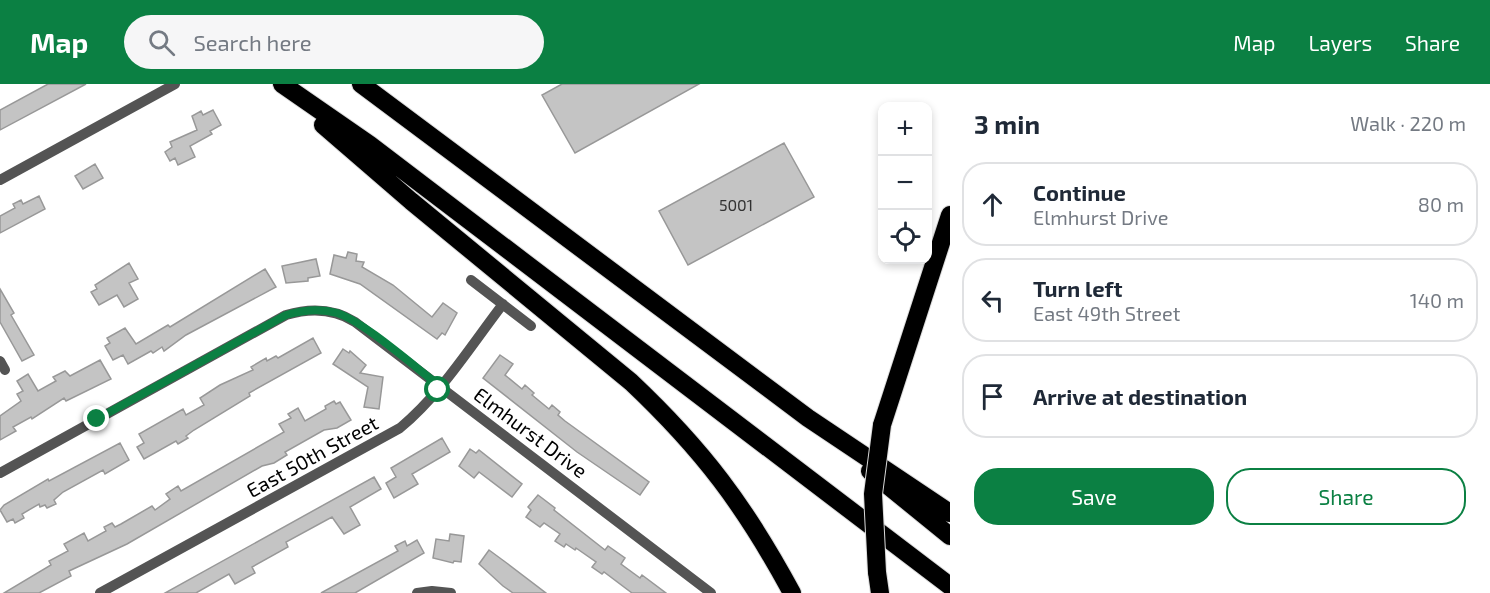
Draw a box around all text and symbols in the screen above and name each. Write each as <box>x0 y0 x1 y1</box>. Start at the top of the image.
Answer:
search box <box>124 15 544 69</box>
text: Map <box>30 25 88 59</box>
icon: search <box>145 26 178 59</box>
text: Search here <box>193 29 312 55</box>
text: Map <box>1233 30 1275 55</box>
text: Layers <box>1308 30 1372 55</box>
text: Share <box>1405 30 1460 55</box>
map controls <box>878 102 932 264</box>
button: + <box>878 102 932 156</box>
text: 3 min <box>974 108 1040 139</box>
text: Walk · 220 m <box>1350 111 1466 135</box>
button: − <box>878 156 932 210</box>
text: Continue <box>1033 179 1126 205</box>
icon: ahead <box>976 188 1009 221</box>
text: 80 m <box>1418 192 1464 216</box>
house number: 5001 <box>719 195 753 214</box>
text: Elmhurst Drive <box>1033 205 1168 229</box>
button: locate <box>878 210 932 264</box>
text: Turn left <box>1033 275 1122 301</box>
icon: left <box>976 284 1009 317</box>
text: 140 m <box>1410 288 1464 312</box>
text: East 49th Street <box>1033 301 1180 325</box>
route start <box>424 376 450 402</box>
icon: arrive <box>976 380 1009 413</box>
street label: Elmhurst Drive <box>470 382 592 482</box>
text: Arrive at destination <box>1033 383 1247 409</box>
route end <box>83 405 109 431</box>
street label: East 50th Street <box>242 410 382 502</box>
button: Save <box>974 468 1214 525</box>
button: Share <box>1226 468 1466 525</box>

